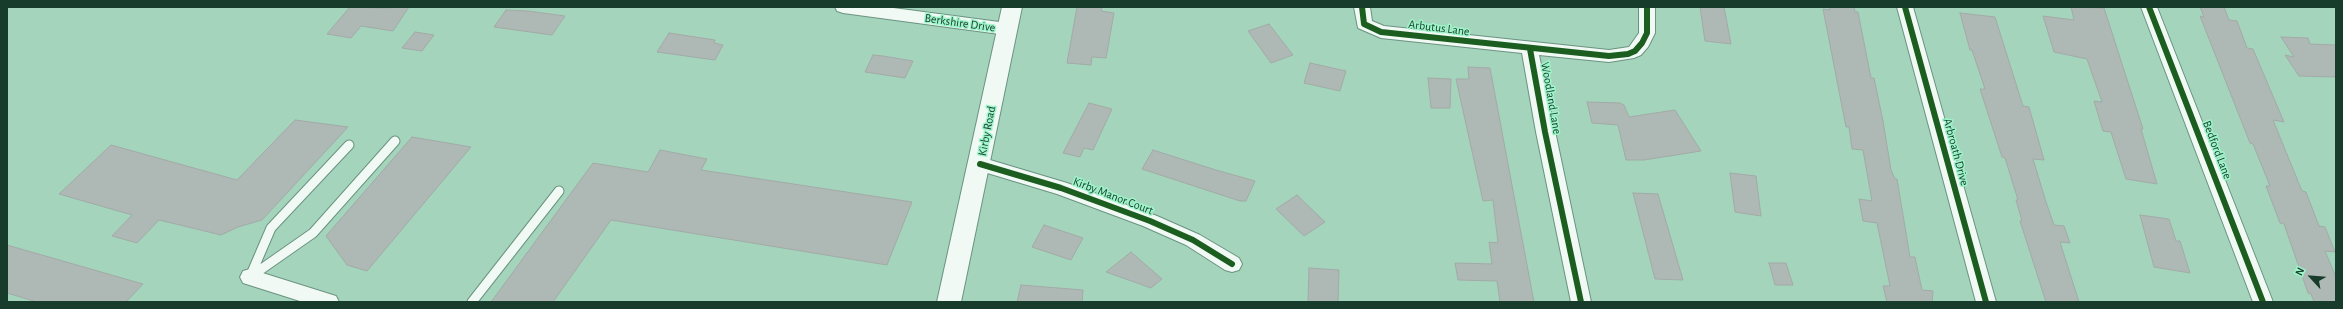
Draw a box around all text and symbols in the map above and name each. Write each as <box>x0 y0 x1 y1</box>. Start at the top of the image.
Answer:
street label: Berkshire Drive <box>924 11 996 35</box>
street label: Arbutus Lane <box>1408 17 1470 39</box>
street label: Woodland Lane <box>1538 61 1564 135</box>
street label: Kirby Road <box>975 105 999 157</box>
street label: Arbroath Drive <box>1940 117 1972 187</box>
street label: Bedford Lane <box>2199 119 2235 181</box>
street label: Kirby Manor Court <box>1071 174 1155 218</box>
north arrow <box>2291 257 2331 297</box>
text: N <box>2293 266 2306 277</box>

